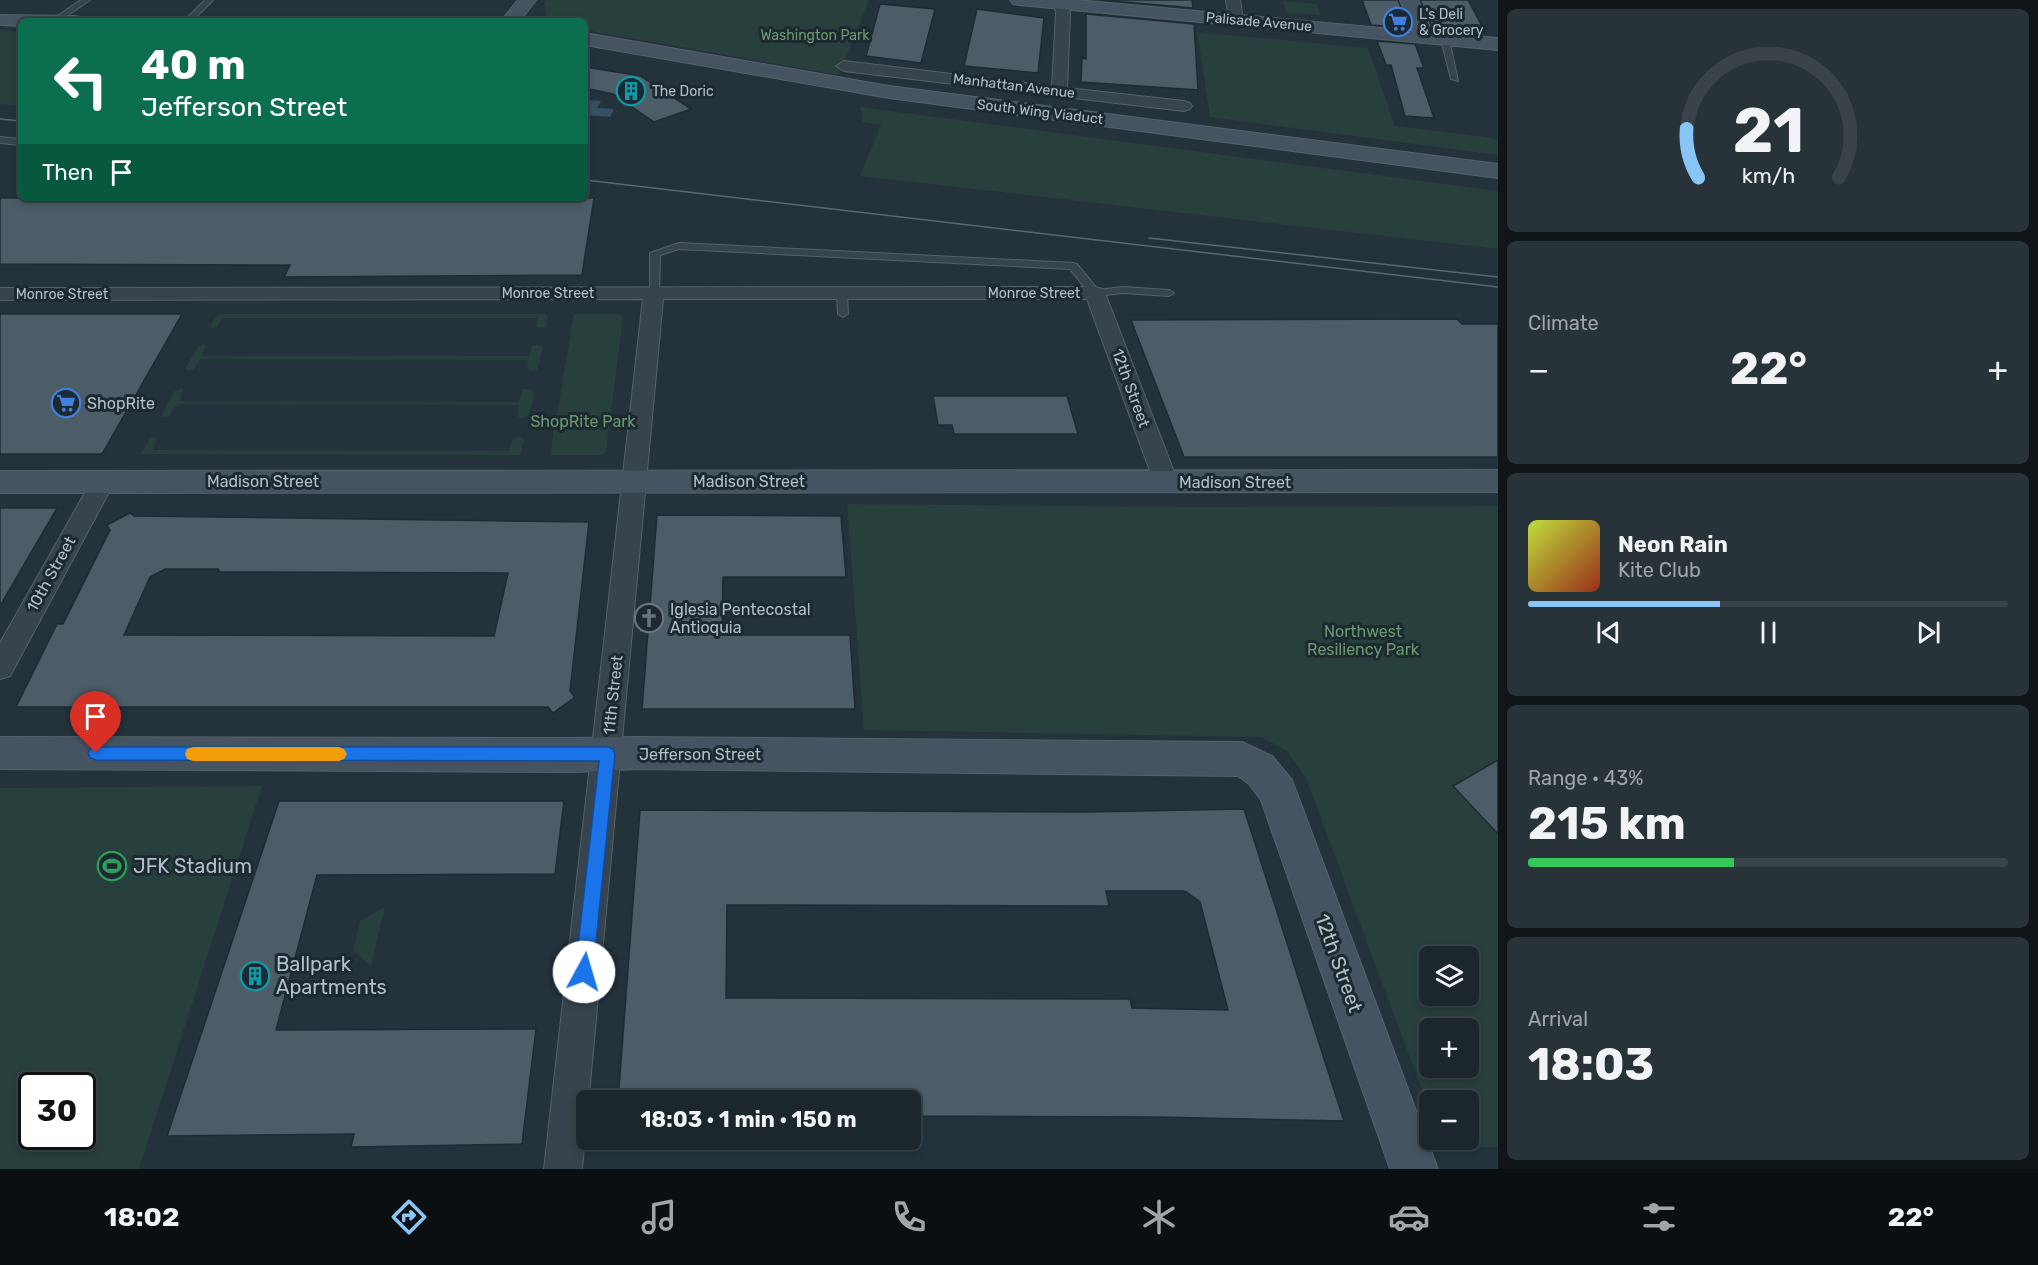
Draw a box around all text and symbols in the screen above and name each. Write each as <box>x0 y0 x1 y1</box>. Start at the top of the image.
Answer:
supermarket icon: L's Deli & Grocery <box>1382 6 1414 38</box>
place label: L's Deli & Grocery <box>1419 6 1484 39</box>
street label: Palisade Avenue <box>1205 9 1313 35</box>
park label: Washington Park <box>760 27 870 44</box>
text: 40 m <box>141 40 246 90</box>
icon: left <box>42 42 120 120</box>
street label: Manhattan Avenue <box>952 70 1076 102</box>
building icon: The Doric <box>615 75 647 107</box>
place label: The Doric <box>652 83 714 100</box>
text: Jefferson Street <box>141 91 347 123</box>
text: 21 <box>1732 94 1804 168</box>
street label: South Wing Viaduct <box>976 96 1105 128</box>
icon: arrive <box>105 156 138 189</box>
text: Then <box>42 159 93 186</box>
text: km/h <box>1741 163 1795 188</box>
street label: Monroe Street <box>502 285 595 302</box>
street label: Monroe Street <box>988 285 1081 302</box>
street label: Monroe Street <box>16 286 109 303</box>
text: Climate <box>1528 311 1599 335</box>
text: 22° <box>1730 342 1807 395</box>
street label: 12th Street <box>1108 346 1154 430</box>
text: − <box>1528 350 1549 389</box>
text: + <box>1987 350 2008 389</box>
supermarket icon: ShopRite <box>50 387 82 419</box>
place label: ShopRite <box>87 394 155 413</box>
park label: ShopRite Park <box>530 412 636 431</box>
street label: Madison Street <box>207 472 319 491</box>
street label: Madison Street <box>693 472 805 491</box>
street label: Madison Street <box>1179 473 1291 492</box>
text: Neon Rain <box>1618 531 1728 558</box>
street label: 10th Street <box>23 533 79 615</box>
text: Kite Club <box>1618 558 1701 582</box>
place label: Iglesia Pentecostal Antioquia <box>670 600 811 637</box>
church icon: Iglesia Pentecostal Antioquia <box>633 602 665 634</box>
icon: previous <box>1592 616 1625 649</box>
icon: pause <box>1752 616 1785 649</box>
icon: next <box>1912 616 1945 649</box>
park label: Northwest Resiliency Park <box>1307 622 1420 659</box>
street label: 11th Street <box>599 654 627 736</box>
pin <box>70 691 121 753</box>
icon: arrive <box>79 700 112 733</box>
street label: Jefferson Street <box>639 745 761 764</box>
text: Range · 43% <box>1528 766 1643 790</box>
text: 215 km <box>1528 797 1686 850</box>
sports icon: JFK Stadium <box>96 850 128 882</box>
place label: JFK Stadium <box>133 854 252 878</box>
street label: 12th Street <box>1310 910 1368 1016</box>
position arrow <box>552 940 616 1004</box>
map controls <box>1419 946 1479 1150</box>
button: layers <box>1419 946 1479 1006</box>
place label: Ballpark Apartments <box>276 952 387 999</box>
building icon: Ballpark Apartments <box>239 960 271 992</box>
text: Arrival <box>1528 1007 1588 1031</box>
button: + <box>1419 1018 1479 1078</box>
text: 18:03 <box>1528 1038 1654 1091</box>
speed limit sign: 30 <box>18 1072 96 1150</box>
button: − <box>1419 1090 1479 1150</box>
text: 18:03 · 1 min · 150 m <box>640 1106 857 1133</box>
icon: directions <box>388 1196 430 1238</box>
icon: music <box>638 1196 680 1238</box>
icon: phone <box>888 1196 930 1238</box>
icon: climate <box>1138 1196 1180 1238</box>
icon: car <box>1388 1196 1430 1238</box>
icon: filters <box>1638 1196 1680 1238</box>
text: 18:02 <box>104 1201 180 1233</box>
text: 22° <box>1888 1201 1934 1233</box>

